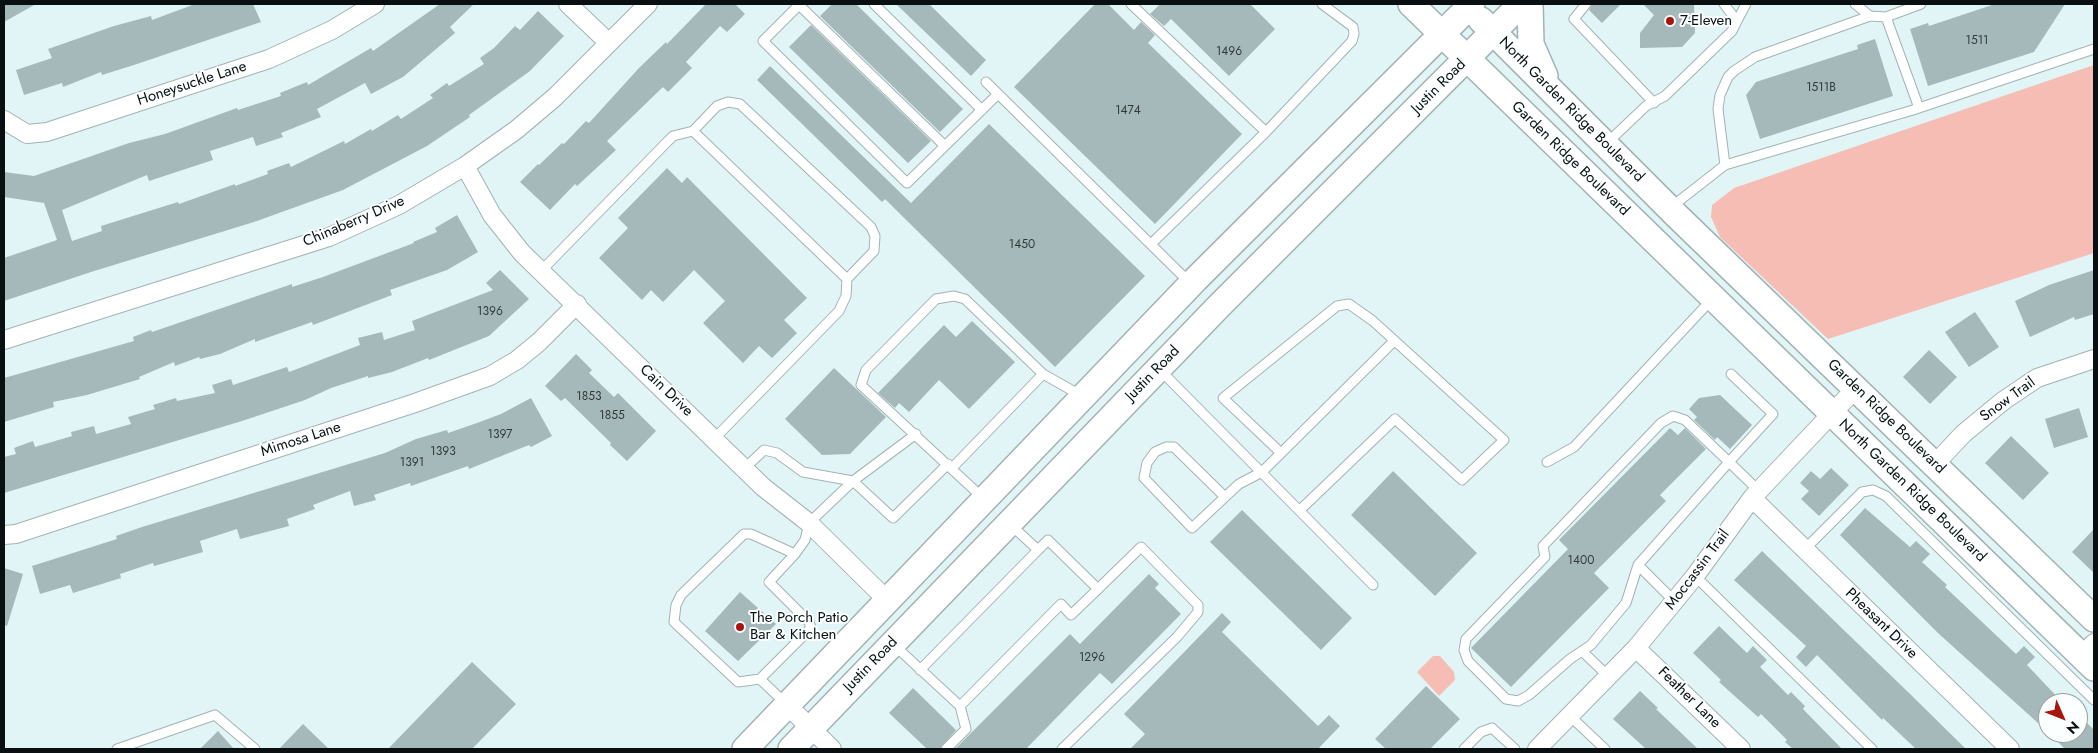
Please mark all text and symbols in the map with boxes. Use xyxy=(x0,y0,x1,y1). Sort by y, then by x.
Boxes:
place label: 7-Eleven xyxy=(1680,12,1732,30)
marker: 7-Eleven xyxy=(1664,15,1676,27)
street label: North Garden Ridge Boulevard xyxy=(1495,34,1647,186)
house number: 1511 xyxy=(1966,34,1988,48)
house number: 1496 xyxy=(1216,45,1242,59)
street label: Justin Road xyxy=(1408,56,1470,118)
street label: Honeysuckle Lane xyxy=(135,58,249,110)
house number: 1511B xyxy=(1806,81,1836,95)
street label: Garden Ridge Boulevard xyxy=(1507,98,1633,220)
house number: 1474 xyxy=(1115,104,1141,118)
street label: Chinaberry Drive xyxy=(301,192,407,252)
house number: 1450 xyxy=(1009,238,1035,252)
house number: 1396 xyxy=(477,305,503,319)
street label: Justin Road xyxy=(1122,343,1184,405)
street label: Garden Ridge Boulevard xyxy=(1823,356,1949,478)
street label: Cain Drive xyxy=(636,361,696,421)
street label: Snow Trail xyxy=(1977,374,2039,426)
house number: 1853 xyxy=(576,390,602,404)
house number: 1855 xyxy=(599,409,625,423)
street label: North Garden Ridge Boulevard xyxy=(1835,416,1989,566)
street label: Mimosa Lane xyxy=(259,419,343,461)
house number: 1397 xyxy=(488,428,512,442)
house number: 1393 xyxy=(430,445,456,459)
house number: 1391 xyxy=(400,456,424,470)
street label: Moccassin Trail xyxy=(1662,526,1734,614)
house number: 1400 xyxy=(1568,554,1594,568)
street label: Pheasant Drive xyxy=(1841,585,1921,663)
place label: The Porch Patio Bar & Kitchen xyxy=(750,609,848,644)
marker: The Porch Patio Bar & Kitchen xyxy=(734,621,746,633)
street label: Justin Road xyxy=(840,634,902,696)
house number: 1296 xyxy=(1079,651,1105,665)
street label: Feather Lane xyxy=(1654,664,1724,732)
north arrow xyxy=(2038,693,2088,743)
text: N xyxy=(2062,717,2084,739)

